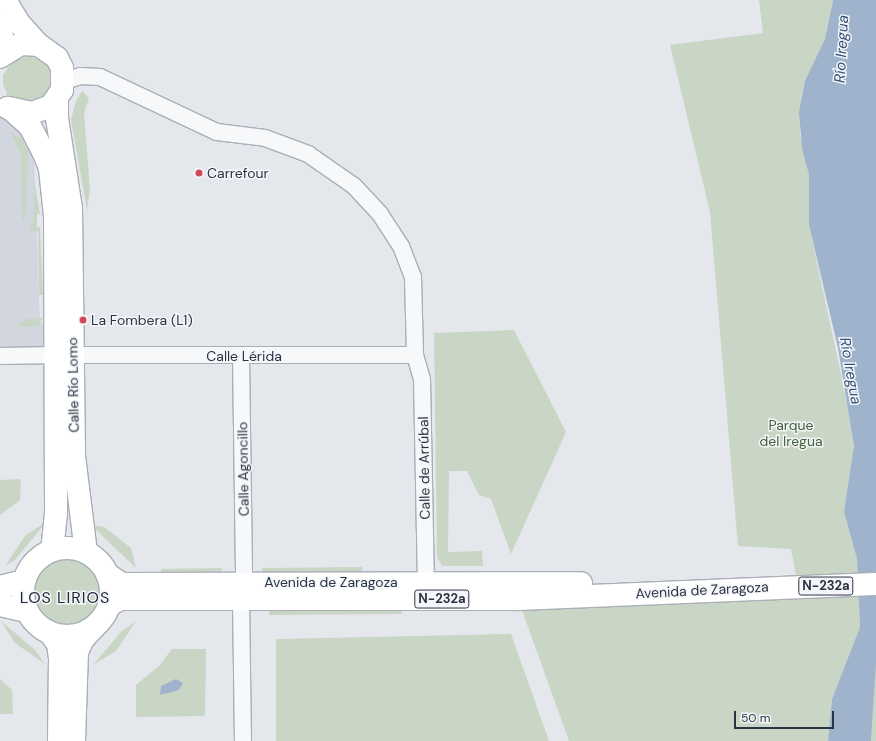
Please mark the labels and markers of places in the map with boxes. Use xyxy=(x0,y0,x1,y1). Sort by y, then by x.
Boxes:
place label: Carrefour xyxy=(207,165,269,181)
marker: Carrefour xyxy=(194,168,204,178)
place label: La Fombera (L1) xyxy=(91,312,193,328)
marker: La Fombera (L1) xyxy=(78,315,88,325)

